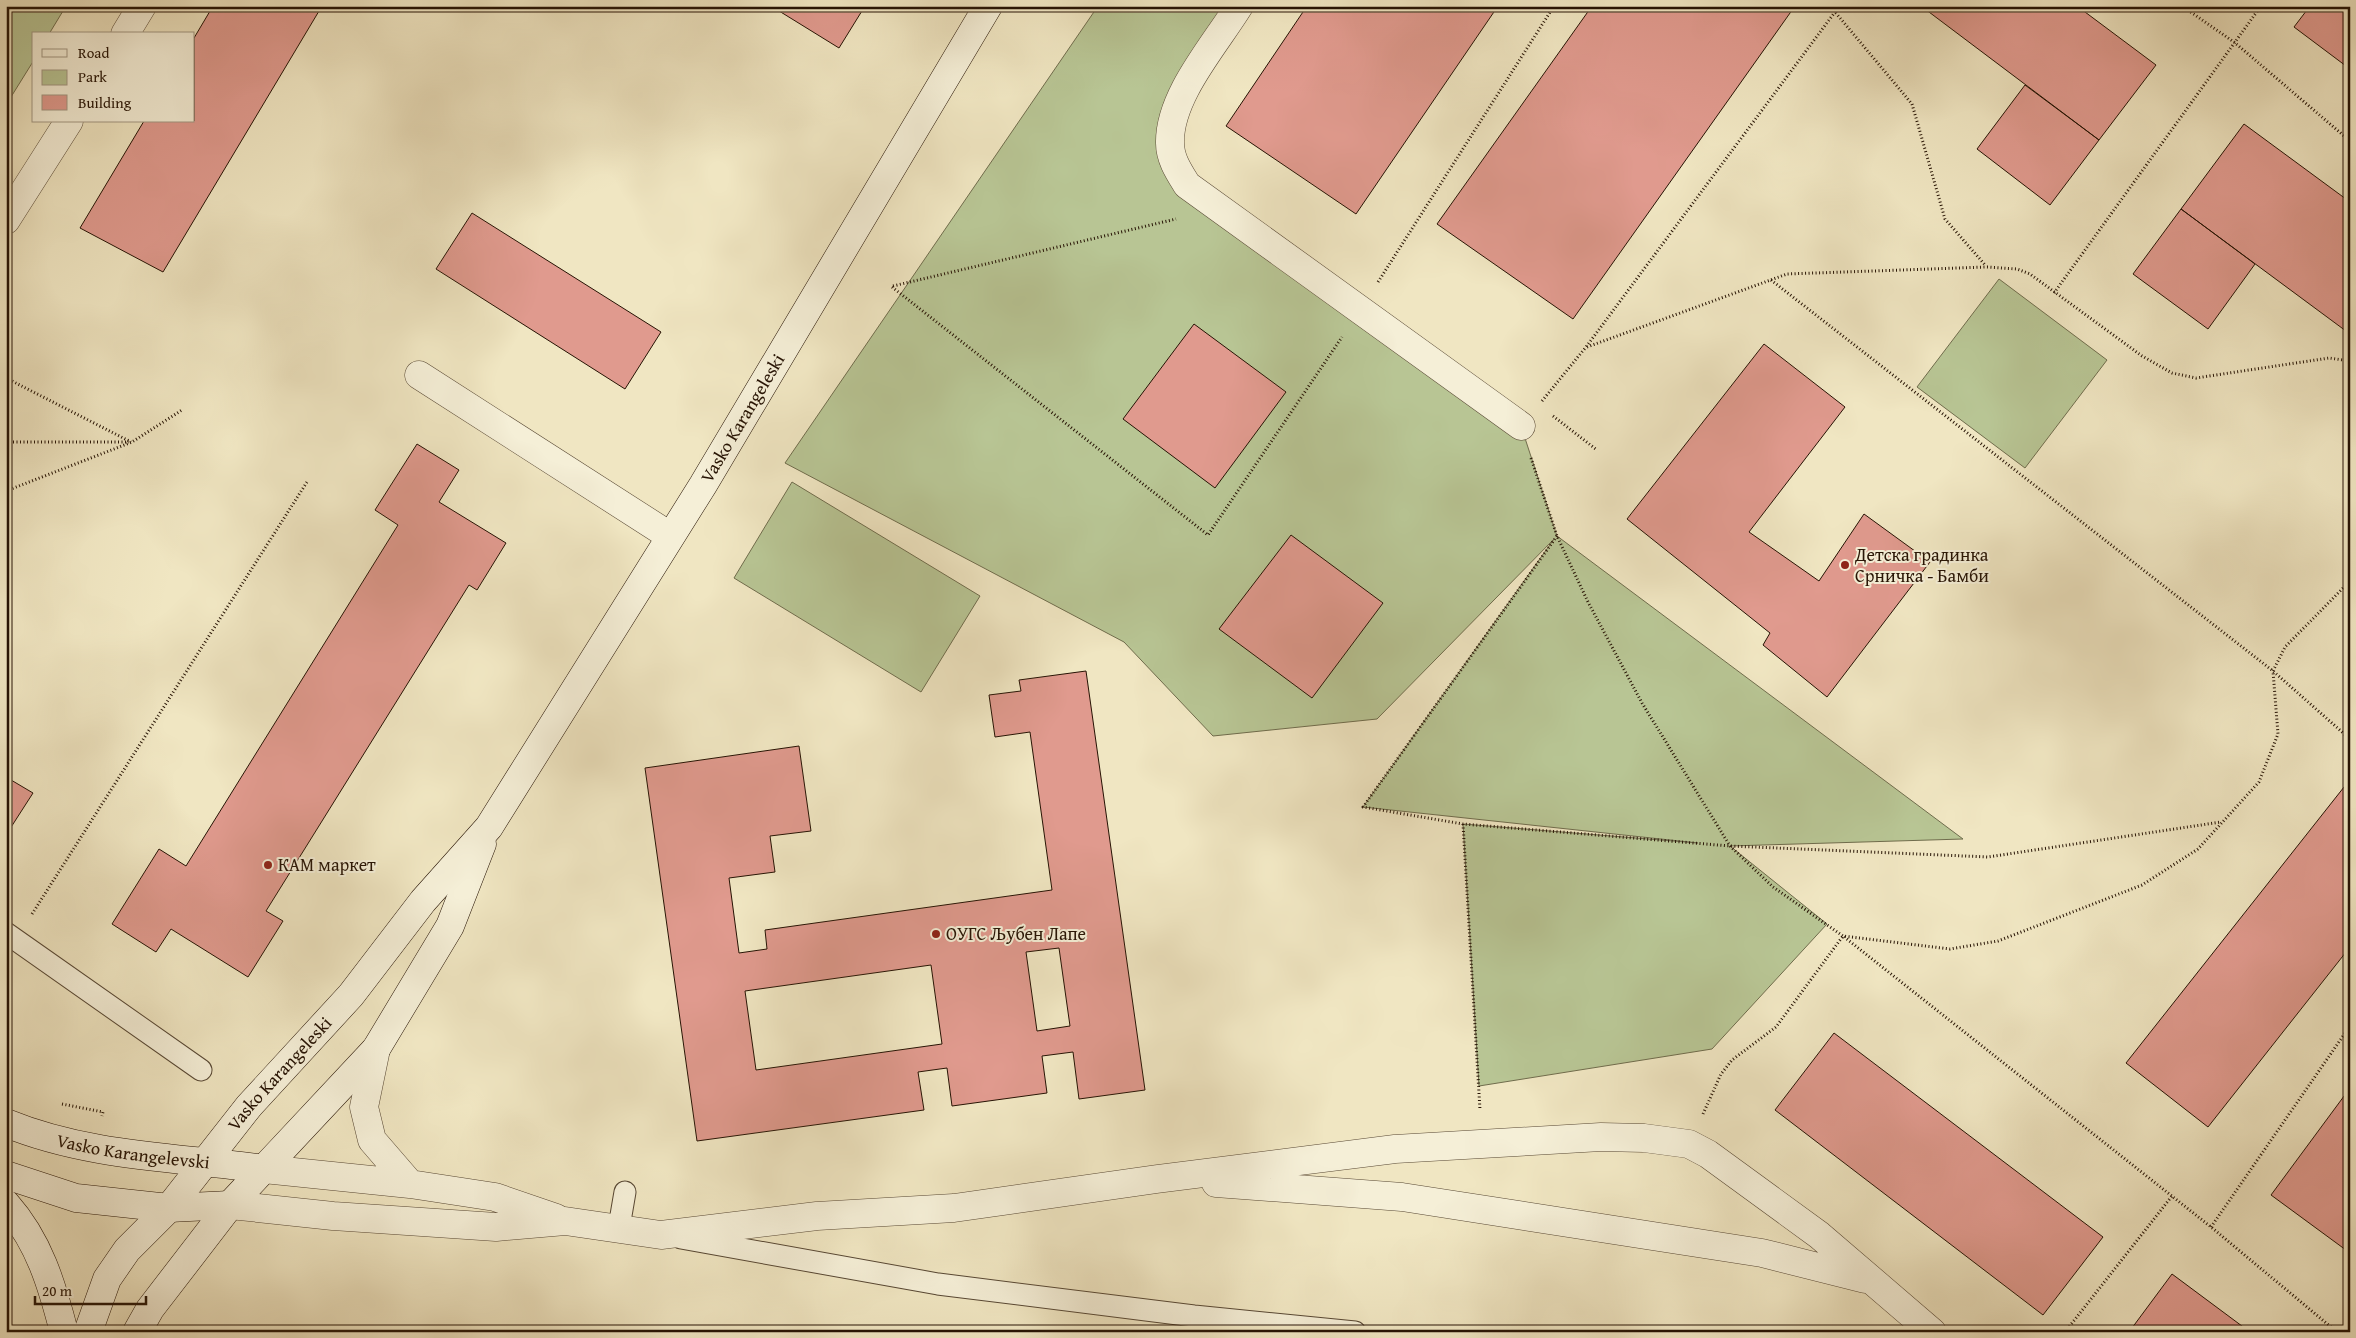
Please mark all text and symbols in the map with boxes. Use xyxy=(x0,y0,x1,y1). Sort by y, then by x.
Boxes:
legend xyxy=(32,32,195,122)
text: Road xyxy=(78,42,109,63)
text: Park xyxy=(78,66,107,87)
text: Building xyxy=(78,92,132,113)
street label: Vasko Karangeleski xyxy=(693,348,791,487)
place label: Детска градинка Срничка - Бамби xyxy=(1854,541,1989,589)
marker: Детска градинка Срничка - Бамби xyxy=(1839,559,1851,571)
place label: КАМ маркет xyxy=(278,851,376,878)
marker: КАМ маркет xyxy=(262,859,274,871)
place label: ОУГС Љубен Лапе xyxy=(946,920,1086,947)
marker: ОУГС Љубен Лапе xyxy=(930,928,942,940)
street label: Vasko Karangeleski xyxy=(220,1010,338,1136)
street label: Vasko Karangelevski xyxy=(54,1126,211,1176)
scale bar xyxy=(35,1273,146,1305)
text: 20 m xyxy=(42,1280,73,1301)

